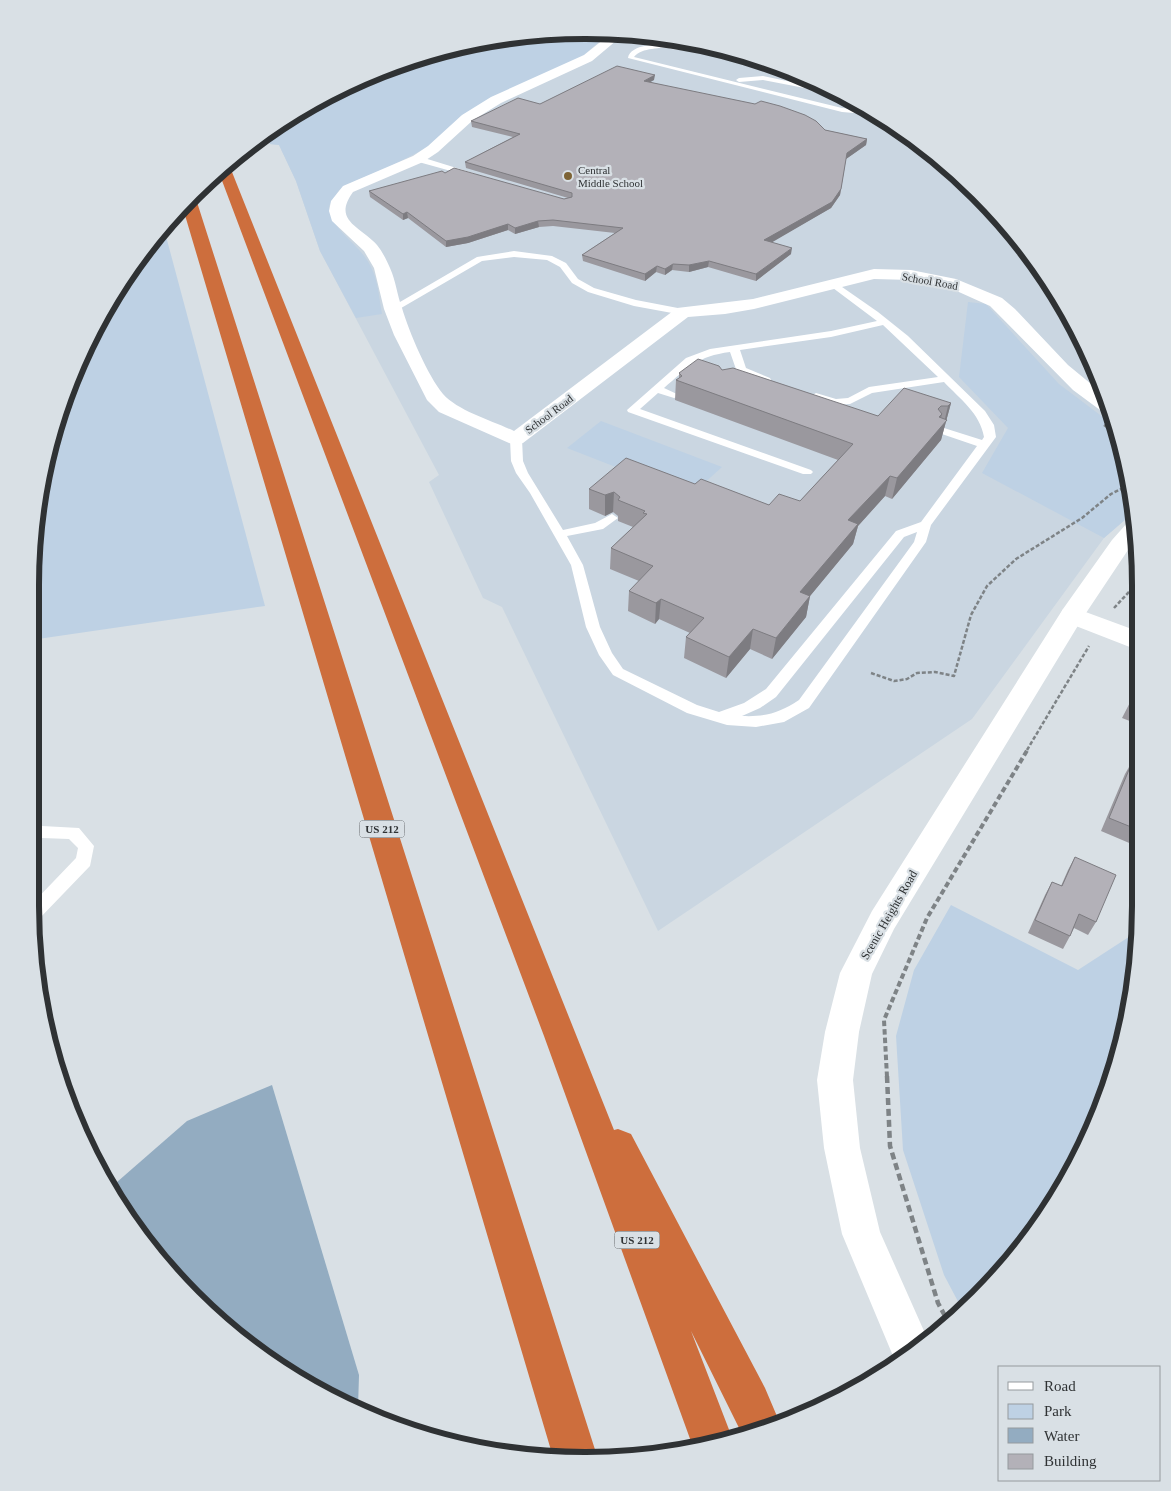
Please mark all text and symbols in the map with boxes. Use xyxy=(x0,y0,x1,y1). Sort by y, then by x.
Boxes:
place label: Central Middle School xyxy=(578,164,643,189)
marker: Central Middle School xyxy=(562,170,574,182)
street label: School Road xyxy=(901,270,959,292)
street label: School Road xyxy=(523,392,576,436)
road number: US 212 xyxy=(360,821,404,838)
street label: Scenic Heights Road xyxy=(858,868,920,962)
road number: US 212 xyxy=(614,1232,660,1248)
legend xyxy=(998,1366,1161,1481)
text: Road xyxy=(1044,1378,1076,1394)
text: Park xyxy=(1044,1403,1072,1419)
text: Water xyxy=(1044,1428,1079,1444)
text: Building xyxy=(1044,1453,1097,1469)

